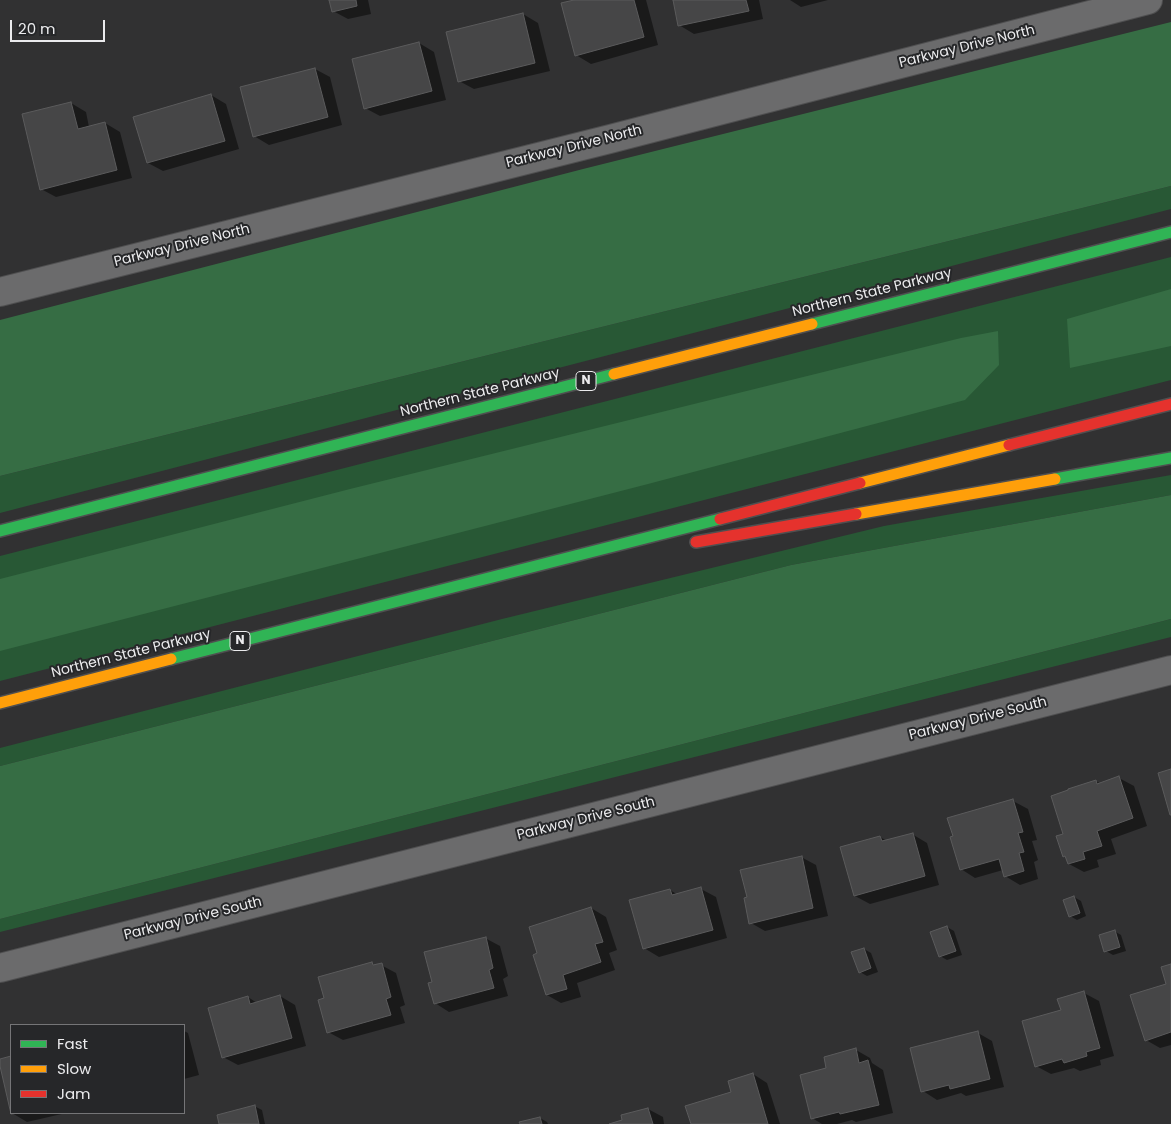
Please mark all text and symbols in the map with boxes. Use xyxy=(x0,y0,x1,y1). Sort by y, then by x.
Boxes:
scale bar xyxy=(12,10,108,42)
text: 20 m xyxy=(18,18,56,39)
street label: Parkway Drive North xyxy=(897,22,1037,72)
street label: Parkway Drive North xyxy=(504,122,644,172)
street label: Parkway Drive North xyxy=(112,221,252,271)
street label: Northern State Parkway xyxy=(791,265,953,321)
street label: Northern State Parkway xyxy=(399,365,561,421)
road number: N xyxy=(576,372,596,391)
street label: Northern State Parkway xyxy=(50,626,212,682)
road number: N xyxy=(230,631,250,650)
street label: Parkway Drive South xyxy=(907,694,1049,744)
street label: Parkway Drive South xyxy=(515,794,657,844)
street label: Parkway Drive South xyxy=(122,894,264,944)
legend xyxy=(10,1024,185,1114)
text: Fast xyxy=(57,1033,88,1054)
text: Slow xyxy=(57,1058,91,1079)
text: Jam xyxy=(57,1083,91,1104)

